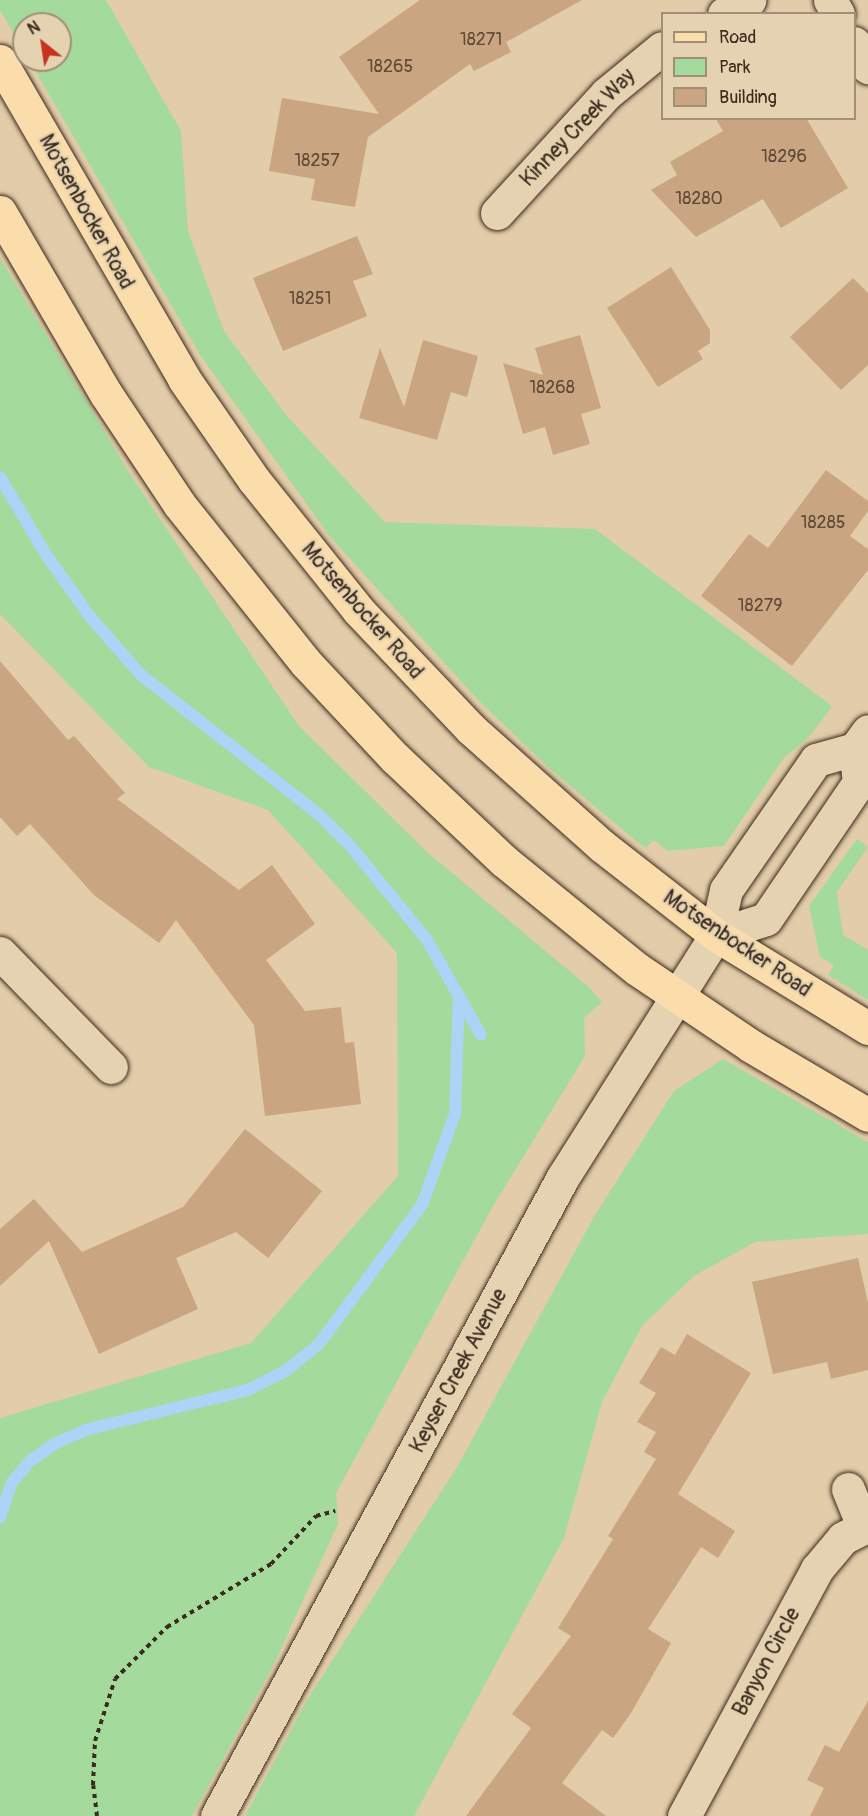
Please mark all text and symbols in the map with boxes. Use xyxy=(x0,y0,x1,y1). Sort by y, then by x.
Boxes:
north arrow xyxy=(12,12,72,72)
legend xyxy=(661,12,856,120)
text: N xyxy=(24,17,44,40)
text: Road xyxy=(719,26,756,49)
house number: 18271 xyxy=(460,29,502,51)
house number: 18265 xyxy=(367,56,413,78)
text: Park xyxy=(719,56,751,79)
street label: Kinney Creek Way xyxy=(515,64,641,192)
text: Building xyxy=(719,86,777,109)
street label: Motsenbocker Road xyxy=(33,130,139,294)
house number: 18296 xyxy=(761,146,807,168)
house number: 18257 xyxy=(294,150,340,172)
house number: 18280 xyxy=(675,188,723,210)
house number: 18251 xyxy=(289,288,331,310)
house number: 18268 xyxy=(529,377,575,399)
house number: 18285 xyxy=(801,512,845,534)
street label: Motsenbocker Road xyxy=(296,537,428,685)
house number: 18279 xyxy=(738,595,782,617)
street label: Motsenbocker Road xyxy=(658,885,816,1003)
street label: Keyser Creek Avenue xyxy=(405,1285,513,1457)
street label: Banyon Circle xyxy=(728,1603,806,1721)

